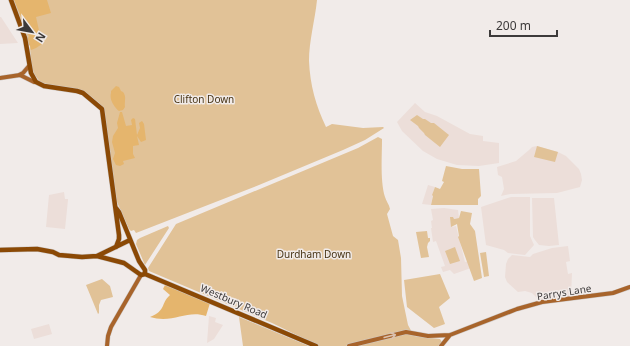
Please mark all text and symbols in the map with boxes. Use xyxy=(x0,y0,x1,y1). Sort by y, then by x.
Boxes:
north arrow xyxy=(12,12,52,52)
scale bar xyxy=(490,12,557,38)
text: 200 m xyxy=(496,17,531,34)
text: N xyxy=(32,30,50,45)
park label: Clifton Down xyxy=(174,92,234,106)
park label: Durdham Down xyxy=(277,247,351,261)
street label: Westbury Road xyxy=(198,281,270,321)
street label: Parrys Lane xyxy=(536,281,593,303)
one-way arrow xyxy=(383,332,396,339)

